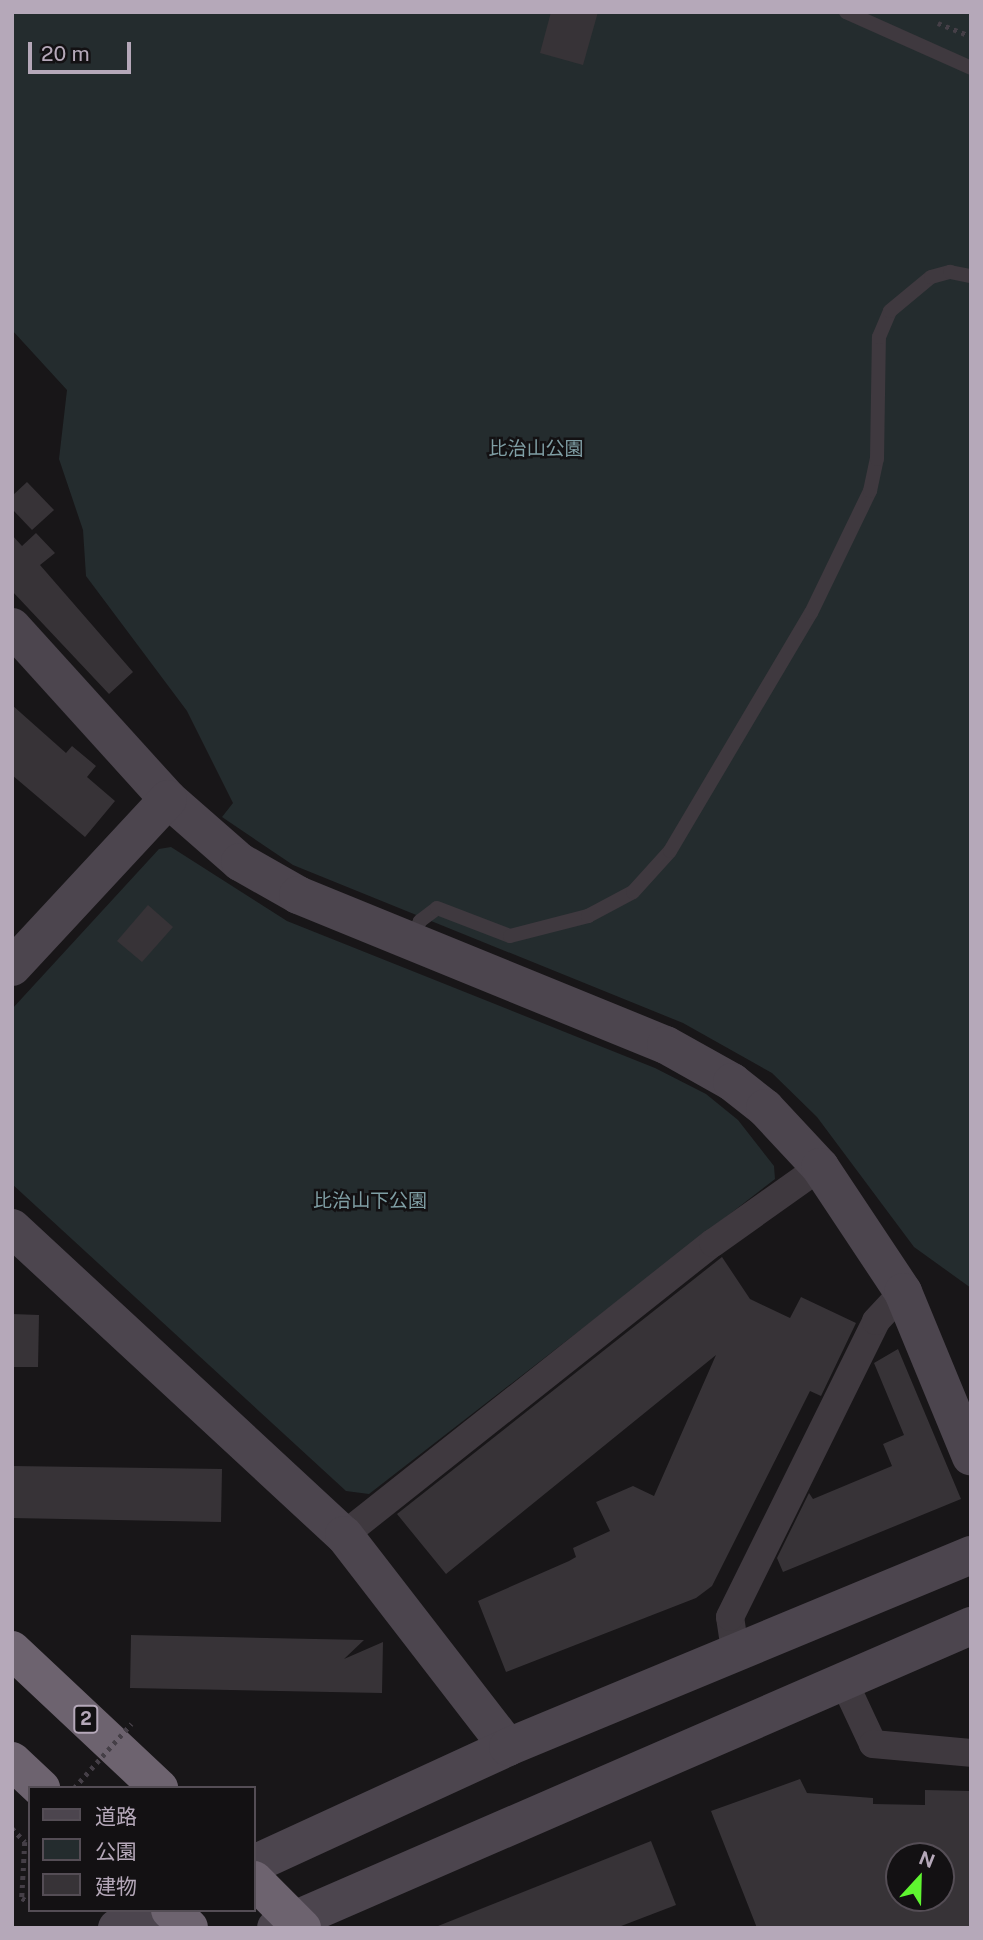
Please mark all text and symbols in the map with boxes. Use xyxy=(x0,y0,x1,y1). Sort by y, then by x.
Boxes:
scale bar xyxy=(32,28,135,72)
text: 20 m xyxy=(41,41,90,66)
park label: 比治山公園 xyxy=(489,438,583,460)
park label: 比治山下公園 xyxy=(313,1190,427,1212)
road number: 2 xyxy=(72,1704,100,1734)
legend xyxy=(28,1786,256,1912)
text: 道路 xyxy=(95,1804,137,1829)
text: 公園 xyxy=(95,1839,137,1864)
north arrow xyxy=(885,1842,955,1912)
text: N xyxy=(916,1846,938,1872)
text: 建物 xyxy=(95,1874,137,1899)

